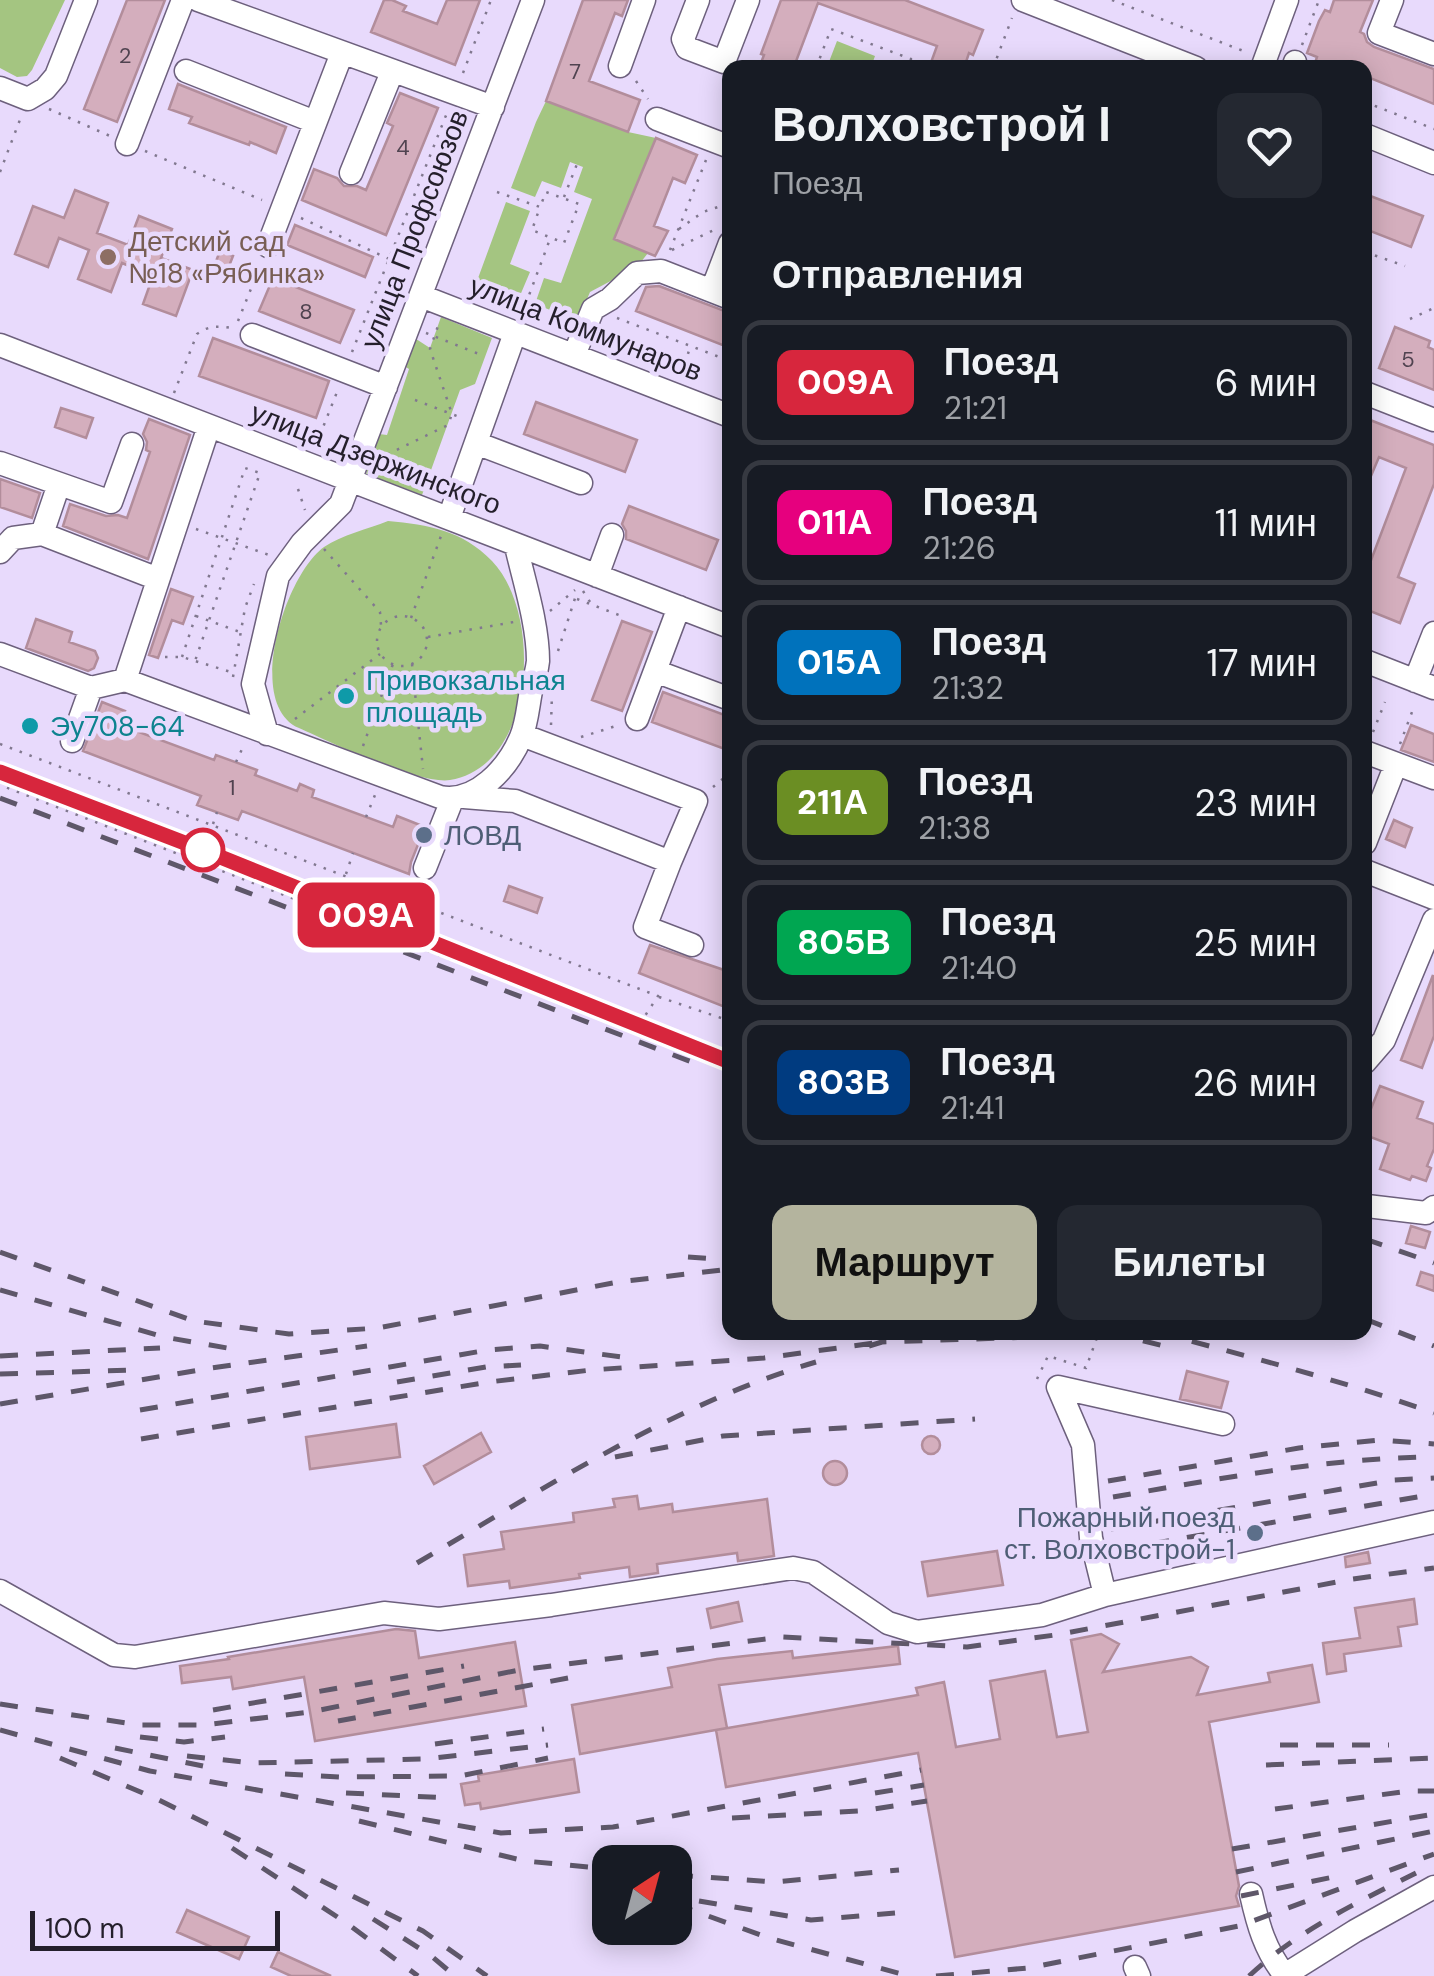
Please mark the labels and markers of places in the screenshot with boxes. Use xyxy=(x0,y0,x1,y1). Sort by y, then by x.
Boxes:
place label: Детский сад №18 «Рябинка» xyxy=(128,223,325,292)
marker: Детский сад №18 «Рябинка» xyxy=(97,246,119,268)
place label: Привокзальная площадь xyxy=(366,662,566,731)
marker: Привокзальная площадь xyxy=(335,685,357,707)
place label: Эу708-64 xyxy=(50,708,185,745)
marker: Эу708-64 xyxy=(19,715,41,737)
place label: ЛОВД xyxy=(444,817,521,854)
marker: ЛОВД xyxy=(413,824,435,846)
unlabelled marker xyxy=(182,829,224,871)
place label: Пожарный поезд ст. Волховстрой-1 xyxy=(1004,1499,1235,1568)
marker: Пожарный поезд ст. Волховстрой-1 xyxy=(1244,1522,1266,1544)

